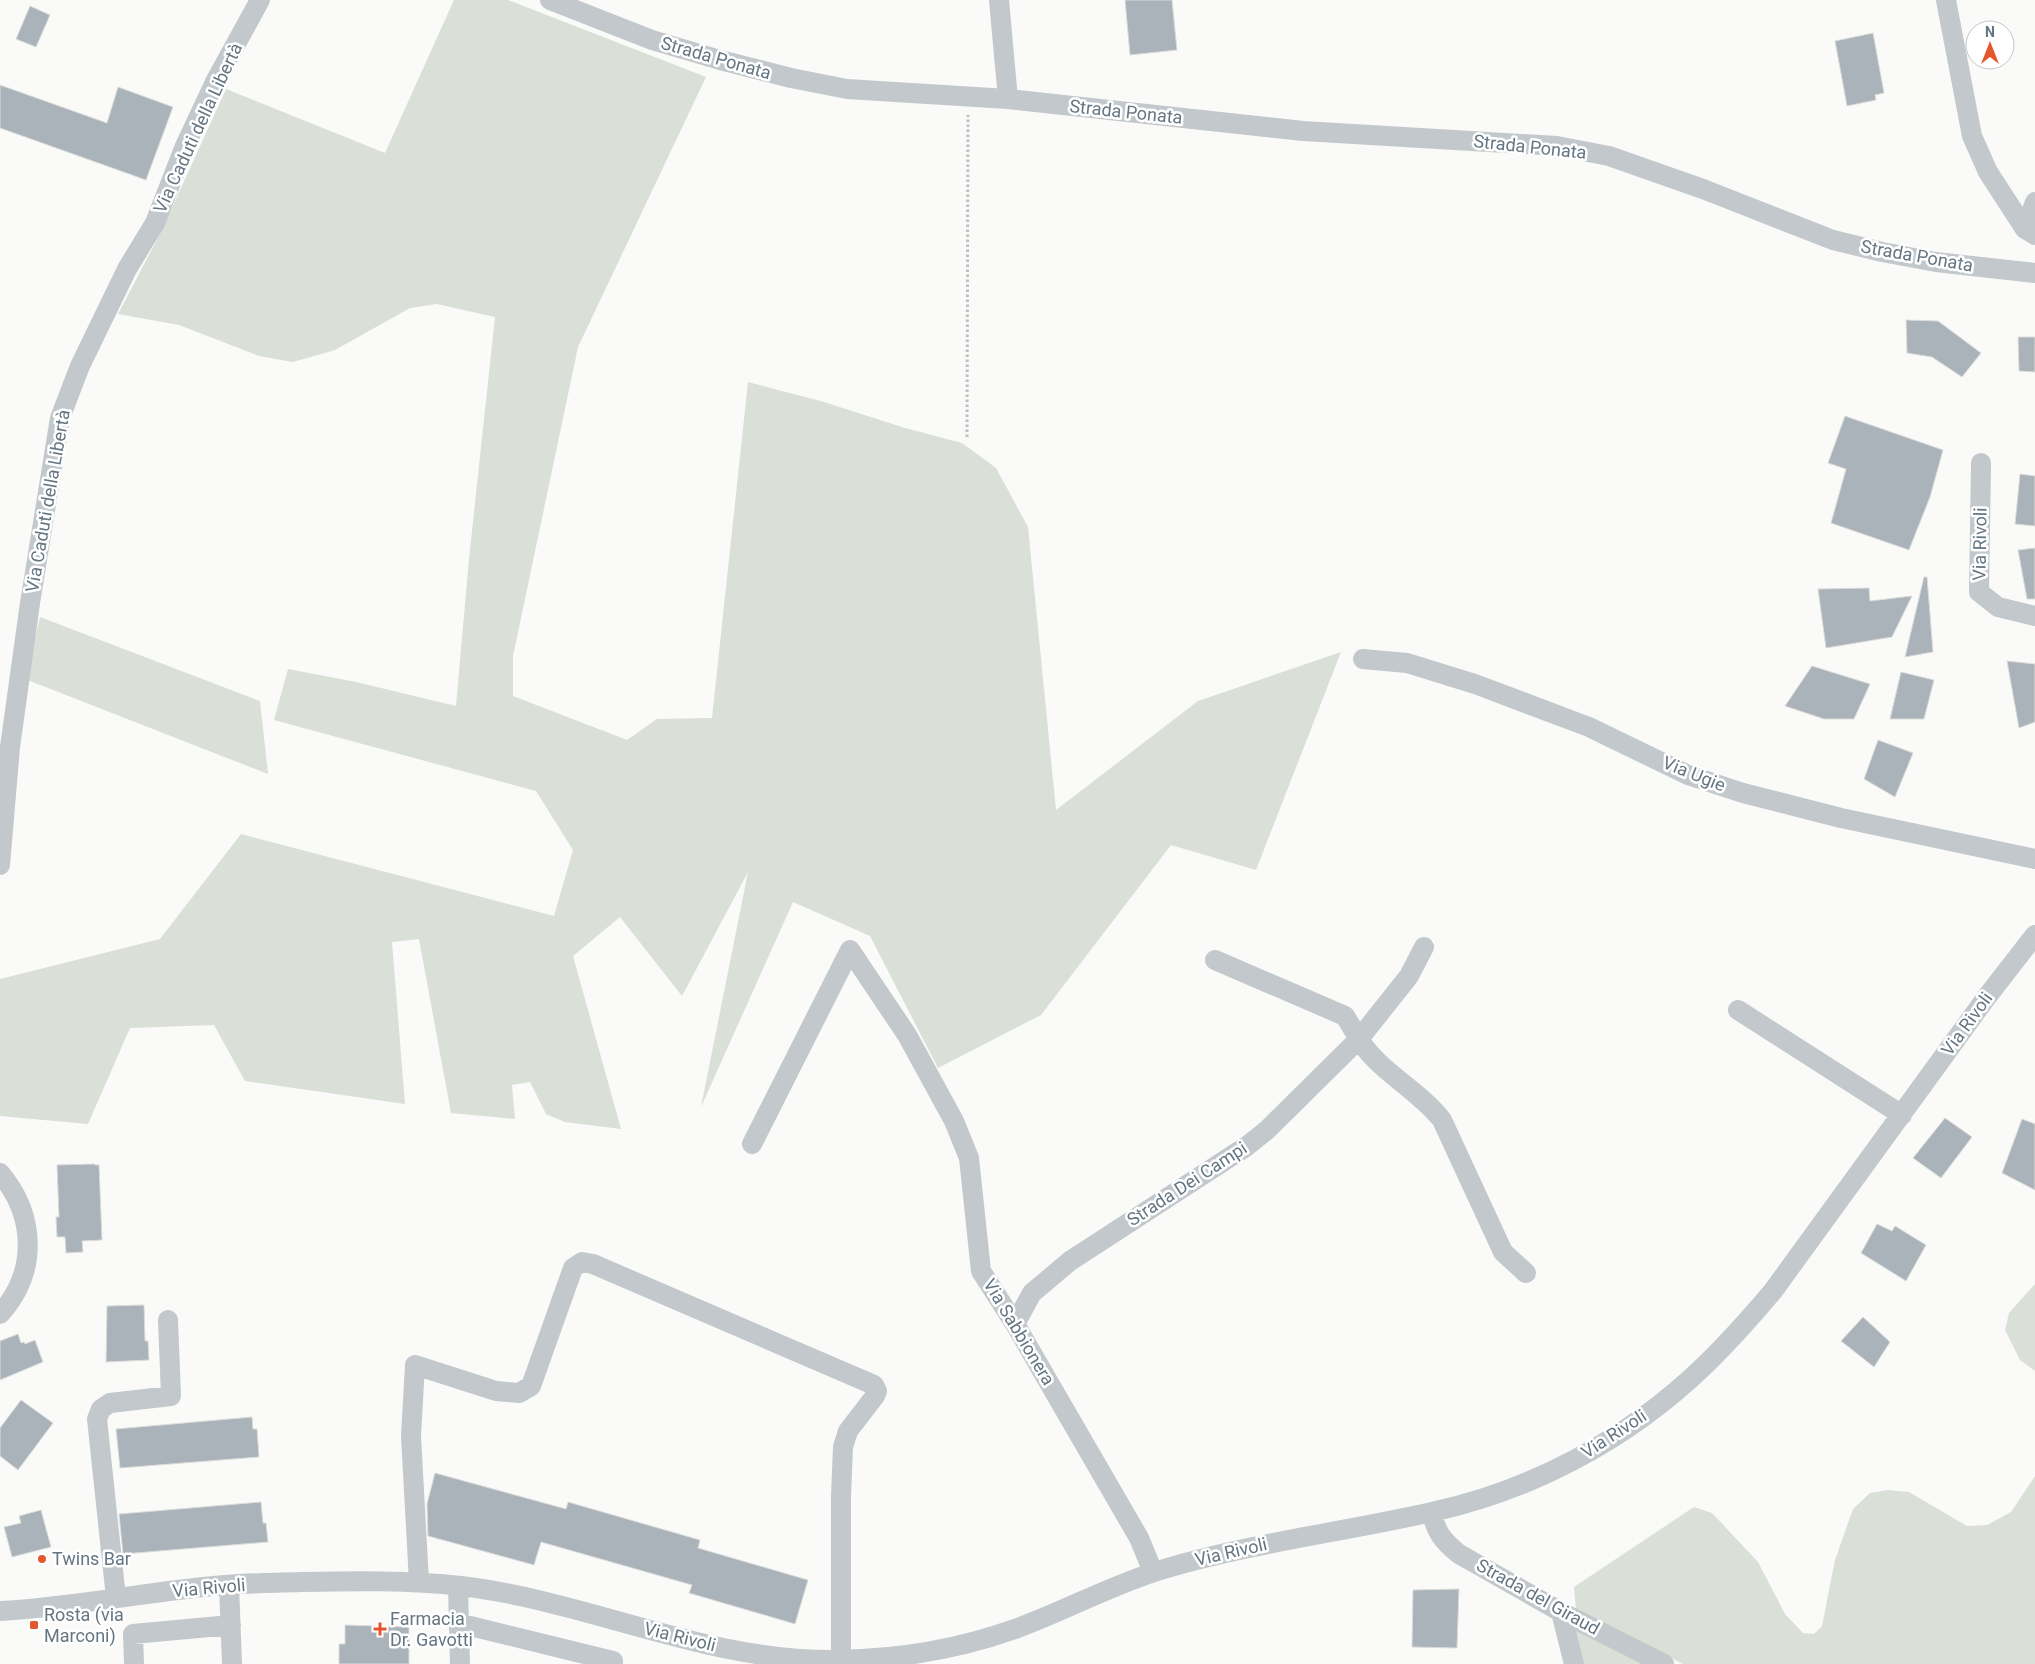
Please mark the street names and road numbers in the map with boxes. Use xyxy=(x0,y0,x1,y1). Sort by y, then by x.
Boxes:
street label: Strada Ponata xyxy=(659,32,774,83)
street label: Via Caduti della Libertà xyxy=(149,39,246,216)
street label: Strada Ponata xyxy=(1069,95,1184,128)
street label: Strada Ponata xyxy=(1473,130,1588,163)
street label: Strada Ponata xyxy=(1859,235,1975,276)
street label: Via Caduti della Libertà xyxy=(21,408,74,594)
street label: Via Rivoli xyxy=(1968,507,1991,581)
street label: Via Ugie xyxy=(1660,751,1729,796)
street label: Via Rivoli xyxy=(1937,988,1997,1059)
street label: Strada Dei Campi xyxy=(1123,1137,1251,1230)
street label: Via Sabbionera xyxy=(979,1275,1059,1389)
street label: Via Rivoli xyxy=(1577,1405,1650,1462)
street label: Via Rivoli xyxy=(1193,1533,1269,1570)
street label: Strada del Giraud xyxy=(1473,1554,1603,1639)
street label: Via Rivoli xyxy=(172,1574,246,1601)
street label: Via Rivoli xyxy=(642,1617,718,1656)

